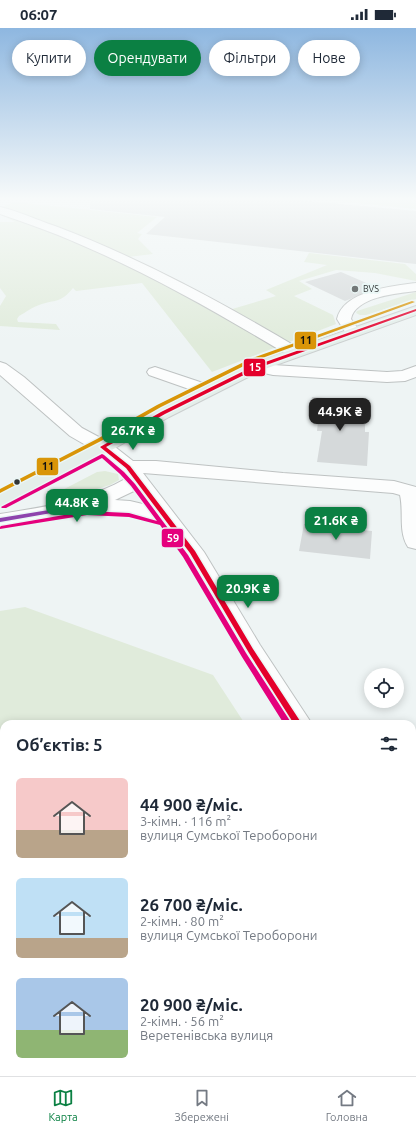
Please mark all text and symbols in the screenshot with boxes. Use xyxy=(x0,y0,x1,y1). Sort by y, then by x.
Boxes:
text: 06:07 xyxy=(20,6,58,23)
chip: Купити xyxy=(12,40,86,76)
chip: Орендувати xyxy=(94,40,201,76)
chip: Фільтри xyxy=(209,40,290,76)
chip: Нове xyxy=(298,40,360,76)
marker: BVS xyxy=(350,284,360,294)
place label: BVS xyxy=(363,284,379,294)
line badge: 11 xyxy=(294,331,317,350)
text: 11 xyxy=(300,334,312,346)
line badge: 15 xyxy=(243,358,266,377)
text: 15 xyxy=(249,361,261,373)
pin: 44.9K ₴ xyxy=(303,398,377,432)
text: 44.9K ₴ xyxy=(318,404,362,418)
pin: 26.7K ₴ xyxy=(96,417,170,451)
text: 26.7K ₴ xyxy=(111,423,155,437)
line badge: 11 xyxy=(36,457,59,476)
text: 11 xyxy=(42,460,54,472)
unlabelled marker xyxy=(12,477,22,487)
pin: 44.8K ₴ xyxy=(40,489,114,523)
text: 44.8K ₴ xyxy=(55,495,99,509)
pin: 21.6K ₴ xyxy=(299,507,373,541)
text: 21.6K ₴ xyxy=(314,513,358,527)
line badge: 59 xyxy=(161,528,184,548)
text: 59 xyxy=(167,532,179,544)
pin: 20.9K ₴ xyxy=(211,575,285,609)
text: 20.9K ₴ xyxy=(226,581,270,595)
map controls xyxy=(364,668,404,708)
button: locate xyxy=(364,668,404,708)
icon: filters xyxy=(378,733,400,755)
text: Об’єктів: 5 xyxy=(16,735,103,754)
icon: home xyxy=(48,794,96,842)
text: 44 900 ₴/міс. xyxy=(140,795,243,814)
text: 3-кімн. · 116 m² xyxy=(140,814,231,828)
text: вулиця Сумської Тероборони xyxy=(140,828,317,842)
icon: home xyxy=(48,894,96,942)
text: 26 700 ₴/міс. xyxy=(140,895,243,914)
text: 2-кімн. · 80 m² xyxy=(140,914,224,928)
text: вулиця Сумської Тероборони xyxy=(140,928,317,942)
icon: home xyxy=(48,994,96,1042)
text: 20 900 ₴/міс. xyxy=(140,995,243,1014)
text: 2-кімн. · 56 m² xyxy=(140,1014,224,1028)
text: Веретенівська вулиця xyxy=(140,1028,273,1042)
tab: Карта xyxy=(48,1087,78,1123)
tab: Збережені xyxy=(175,1087,229,1123)
tab: Головна xyxy=(326,1087,368,1123)

